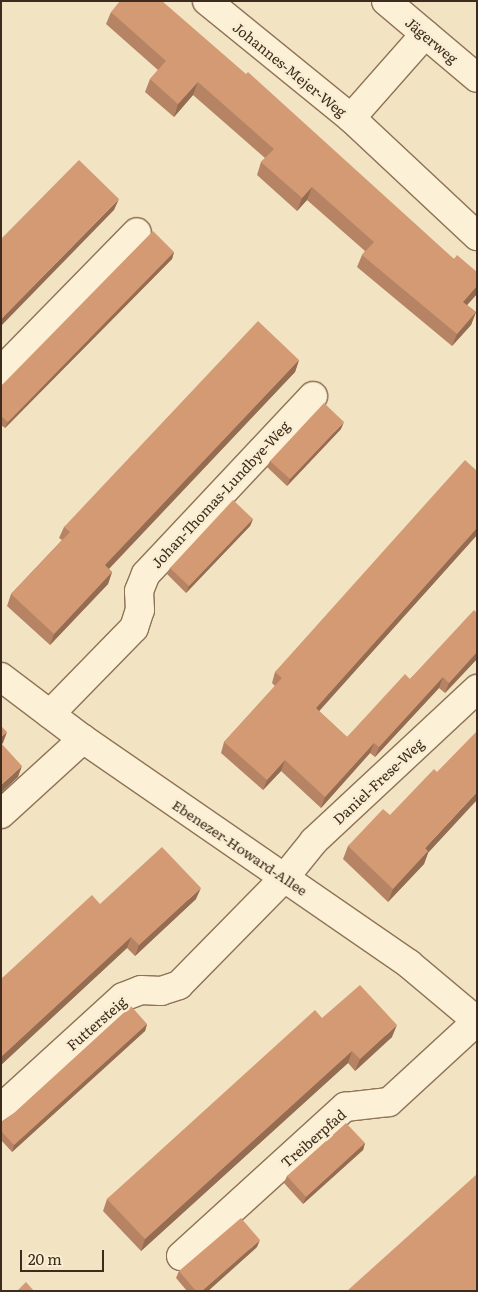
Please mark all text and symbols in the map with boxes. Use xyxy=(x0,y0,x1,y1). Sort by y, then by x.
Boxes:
street label: Jägerweg xyxy=(402,13,462,67)
street label: Johannes-Mejer-Weg xyxy=(230,18,350,120)
street label: Johan-Thomas-Lundbye-Weg xyxy=(147,417,293,571)
street label: Daniel-Frese-Weg xyxy=(329,735,427,827)
street label: Ebenezer-Howard-Allee xyxy=(169,796,311,898)
street label: Futtersteig xyxy=(63,993,129,1053)
street label: Treiberpfad xyxy=(277,1105,349,1171)
scale bar xyxy=(22,1240,106,1272)
text: 20 m xyxy=(28,1247,62,1270)

